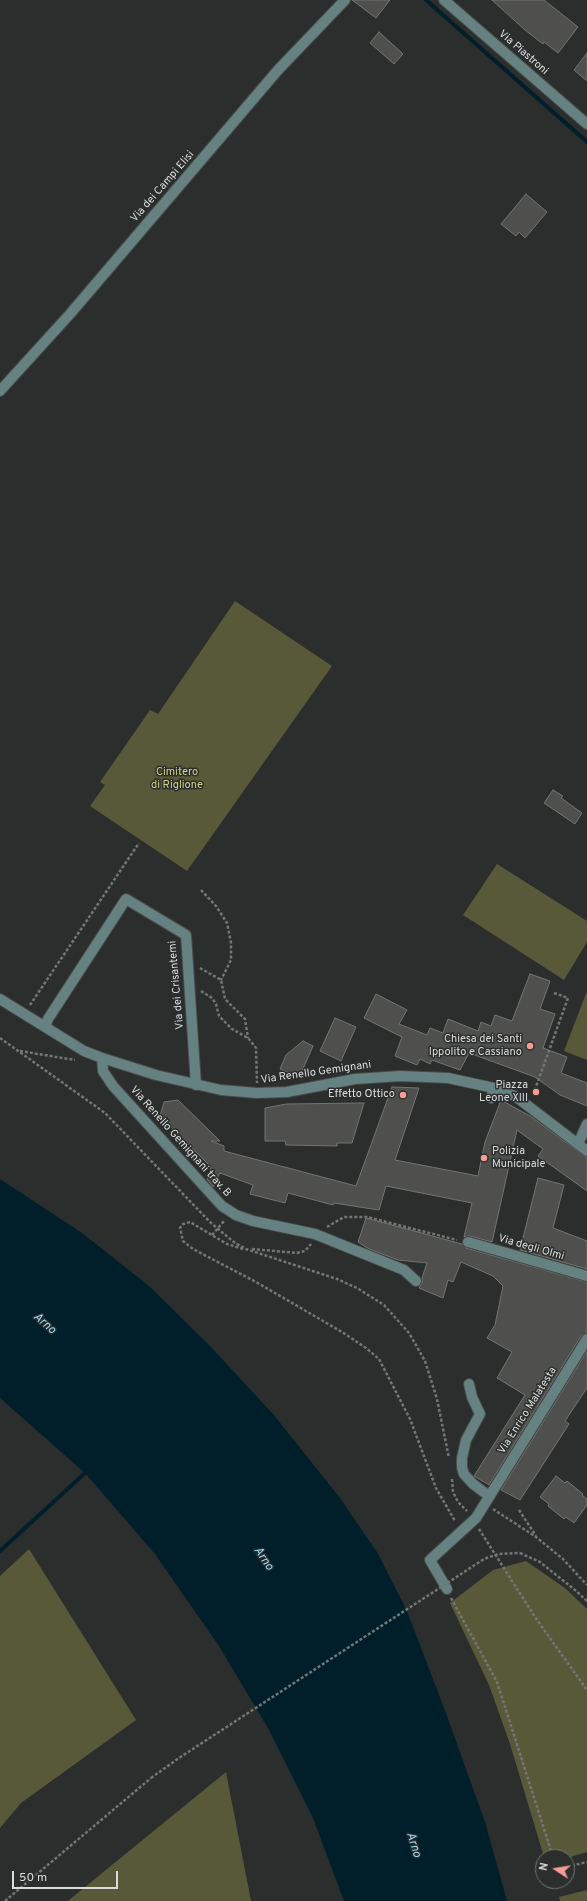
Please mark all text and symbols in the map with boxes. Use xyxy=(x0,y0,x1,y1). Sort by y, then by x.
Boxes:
street label: Via Piastroni xyxy=(495,28,551,78)
street label: Via dei Campi Elisi xyxy=(128,149,198,225)
park label: Cimitero di Riglione xyxy=(151,766,203,792)
street label: Via dei Crisantemi xyxy=(167,940,187,1030)
place label: Chiesa dei Santi Ippolito e Cassiano xyxy=(429,1033,522,1059)
marker: Chiesa dei Santi Ippolito e Cassiano xyxy=(525,1041,535,1051)
street label: Via Renello Gemignani xyxy=(260,1059,372,1087)
place label: Piazza Leone XIII xyxy=(479,1079,528,1105)
street label: Via Renello Gemignani trav. B xyxy=(127,1084,233,1200)
marker: Piazza Leone XIII xyxy=(531,1087,541,1097)
place label: Effetto Ottico xyxy=(328,1088,395,1102)
marker: Effetto Ottico xyxy=(398,1090,408,1100)
place label: Polizia Municipale xyxy=(492,1145,545,1171)
marker: Polizia Municipale xyxy=(479,1153,489,1163)
street label: Via degli Olmi xyxy=(496,1232,566,1264)
water label: Arno xyxy=(30,1310,58,1338)
street label: Via Enrico Malatesta xyxy=(496,1365,560,1457)
water label: Arno xyxy=(250,1545,276,1573)
water label: Arno xyxy=(402,1831,424,1859)
north arrow xyxy=(535,1849,575,1889)
text: N xyxy=(537,1861,552,1872)
scale bar xyxy=(14,1863,120,1889)
text: 50 m xyxy=(19,1870,47,1886)

